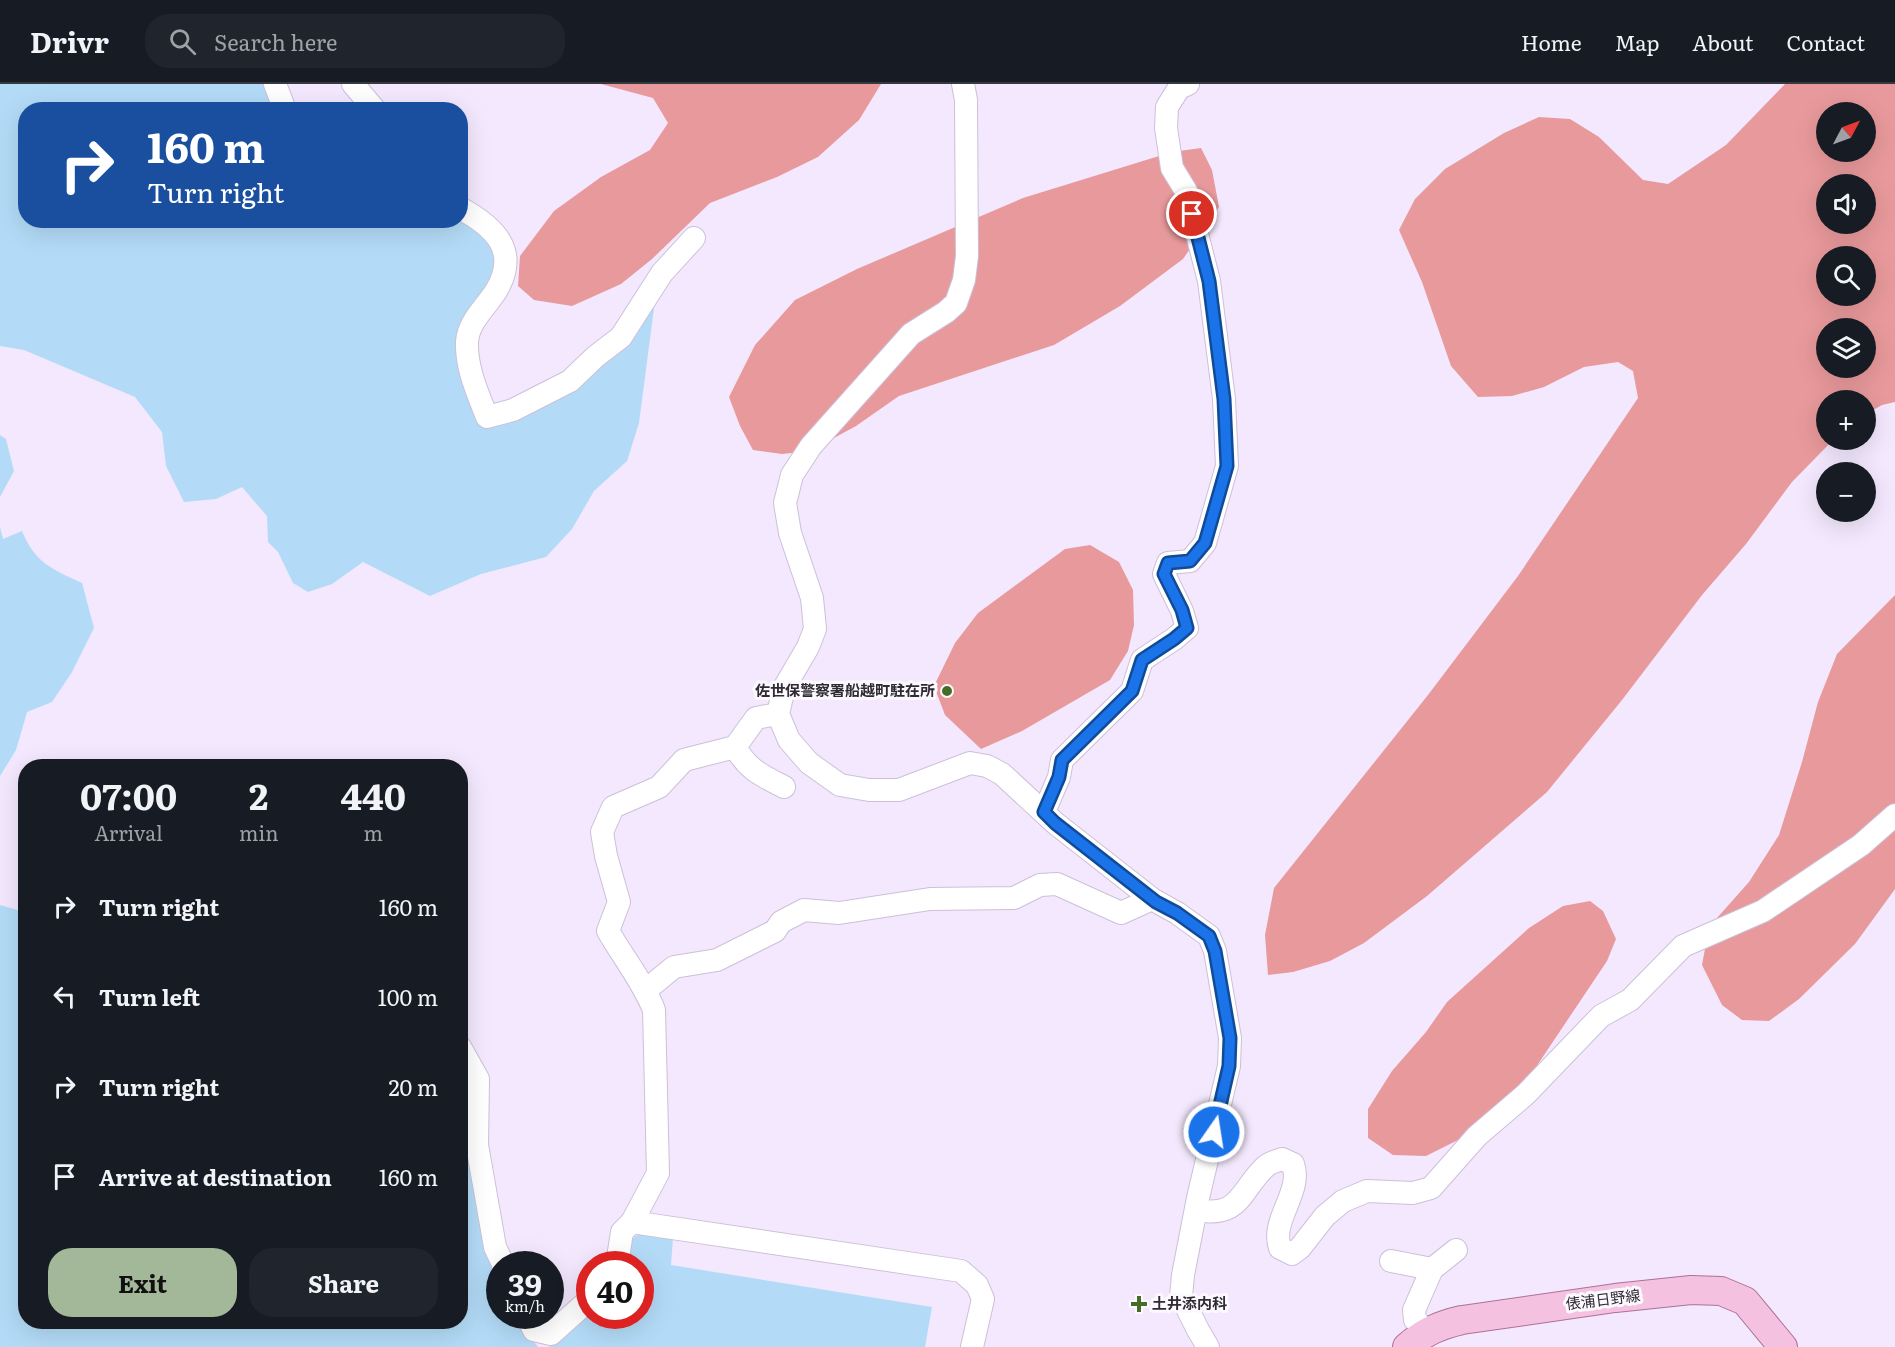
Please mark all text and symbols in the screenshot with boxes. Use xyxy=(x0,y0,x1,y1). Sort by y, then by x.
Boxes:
search box xyxy=(145,14,565,68)
text: Drivr xyxy=(30,20,109,62)
icon: search xyxy=(166,25,199,58)
text: Search here xyxy=(214,25,337,58)
text: Home xyxy=(1521,26,1582,57)
text: Map xyxy=(1615,26,1659,57)
text: About xyxy=(1692,26,1754,57)
text: Contact xyxy=(1787,26,1865,57)
north arrow xyxy=(1816,102,1876,162)
map controls xyxy=(1816,102,1876,522)
text: 160 m xyxy=(147,114,265,176)
icon: right xyxy=(48,126,126,204)
text: Turn right xyxy=(147,171,284,211)
button: sound xyxy=(1816,174,1876,234)
pin xyxy=(1166,188,1217,239)
icon: arrive xyxy=(1175,197,1208,230)
button: search xyxy=(1816,246,1876,306)
button: layers xyxy=(1816,318,1876,378)
button: + xyxy=(1816,390,1876,450)
button: − xyxy=(1816,462,1876,522)
place label: 佐世保警察署船越町駐在所 xyxy=(755,678,935,701)
marker: 佐世保警察署船越町駐在所 xyxy=(940,684,954,698)
text: 07:00 xyxy=(80,768,177,821)
text: 2 xyxy=(249,768,268,821)
text: 440 xyxy=(340,768,406,821)
text: Arrival xyxy=(94,817,163,847)
text: min xyxy=(239,817,278,847)
text: m xyxy=(363,817,383,847)
icon: right xyxy=(48,890,81,923)
text: Turn right xyxy=(99,890,219,923)
text: 160 m xyxy=(379,890,438,923)
icon: left xyxy=(48,980,81,1013)
text: Turn left xyxy=(99,980,200,1013)
text: 100 m xyxy=(378,980,438,1013)
icon: right xyxy=(48,1070,81,1103)
text: Turn right xyxy=(99,1070,219,1103)
text: 20 m xyxy=(388,1070,438,1103)
position arrow xyxy=(1182,1100,1246,1164)
icon: arrive xyxy=(48,1160,81,1193)
text: Arrive at destination xyxy=(99,1160,332,1193)
text: 160 m xyxy=(379,1160,438,1193)
button: Exit xyxy=(48,1248,237,1317)
button: Share xyxy=(249,1248,438,1317)
speed limit sign: 40 xyxy=(576,1251,654,1329)
text: 39 xyxy=(508,1261,542,1305)
street label: 俵浦日野線 xyxy=(1564,1283,1641,1314)
place label: 土井添内科 xyxy=(1152,1291,1227,1314)
text: km/h xyxy=(505,1294,545,1317)
marker: 土井添内科 xyxy=(1130,1295,1148,1313)

